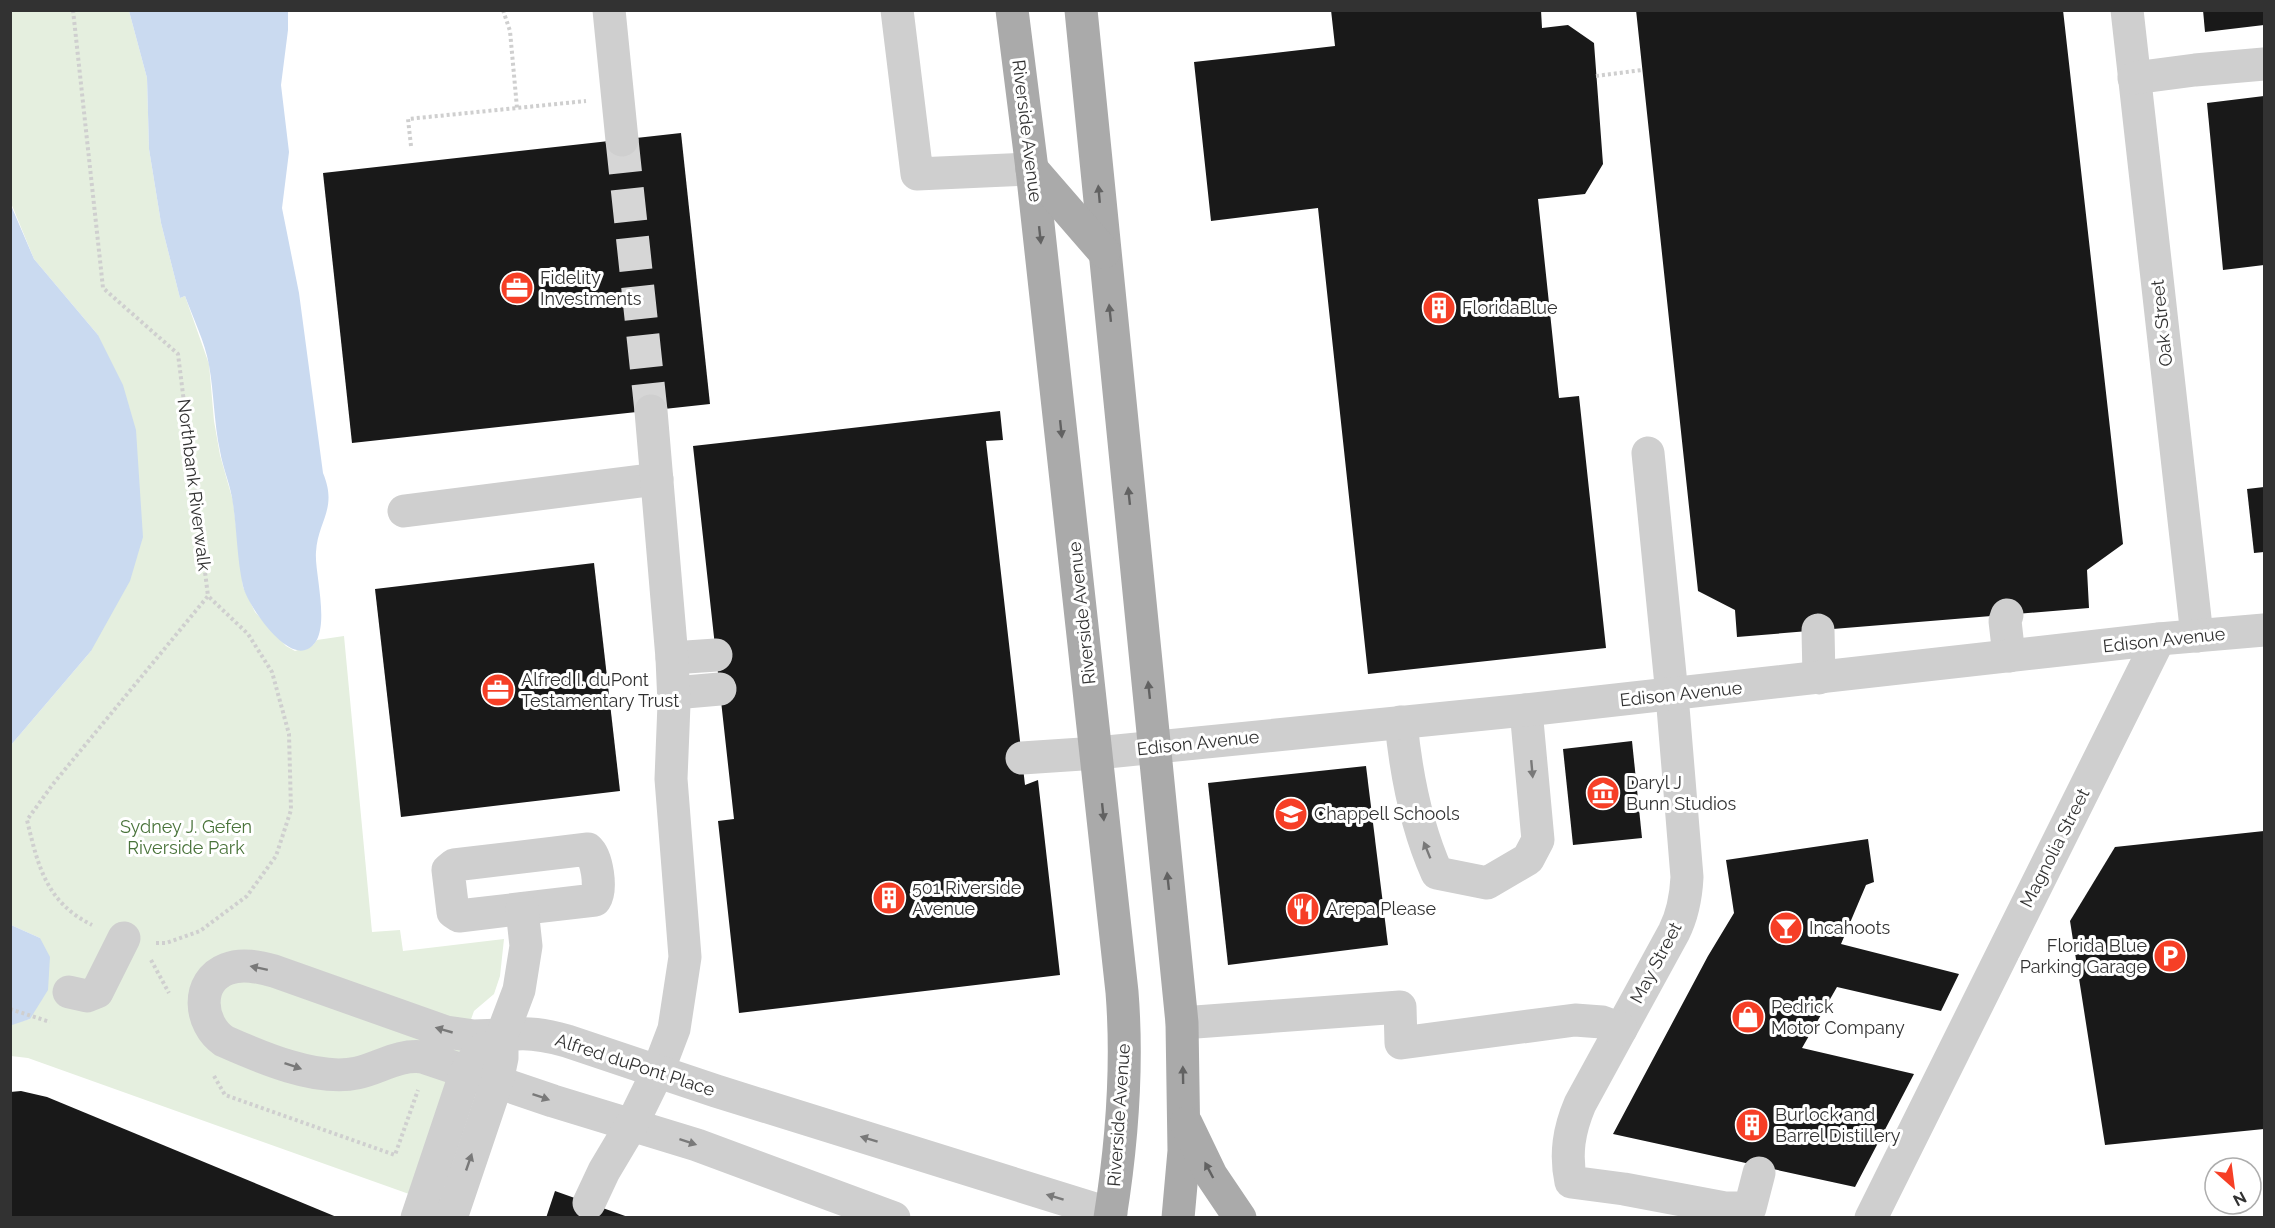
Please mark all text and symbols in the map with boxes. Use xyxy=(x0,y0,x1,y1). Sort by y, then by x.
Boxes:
street label: Riverside Avenue xyxy=(1008,59,1047,204)
one-way arrow xyxy=(1094,184,1104,203)
one-way arrow xyxy=(1035,226,1045,245)
place label: Fidelity Investments xyxy=(540,267,642,309)
office icon: Fidelity Investments xyxy=(499,270,535,306)
street label: Oak Street xyxy=(2146,279,2177,368)
building icon: FloridaBlue xyxy=(1421,290,1457,326)
place label: FloridaBlue xyxy=(1462,297,1558,318)
one-way arrow xyxy=(1105,303,1115,322)
street label: Northbank Riverwalk xyxy=(174,398,216,573)
one-way arrow xyxy=(1056,420,1066,439)
one-way arrow xyxy=(1124,486,1134,505)
street label: Riverside Avenue xyxy=(1064,540,1099,685)
street label: Edison Avenue xyxy=(2102,623,2227,656)
place label: Alfred I. duPont Testamentary Trust xyxy=(521,669,679,711)
office icon: Alfred I. duPont Testamentary Trust xyxy=(480,672,516,708)
street label: Edison Avenue xyxy=(1619,677,1744,710)
one-way arrow xyxy=(1144,680,1154,699)
street label: Edison Avenue xyxy=(1136,726,1261,759)
one-way arrow xyxy=(1527,759,1537,778)
place label: Daryl J Bunn Studios xyxy=(1626,772,1737,814)
museum icon: Daryl J Bunn Studios xyxy=(1585,775,1621,811)
street label: Magnolia Street xyxy=(2015,785,2094,911)
school or university icon: Chappell Schools xyxy=(1273,796,1309,832)
one-way arrow xyxy=(1098,802,1108,821)
place label: Chappell Schools xyxy=(1314,803,1460,824)
park label: Sydney J. Gefen Riverside Park xyxy=(120,816,252,858)
one-way arrow xyxy=(1422,841,1432,859)
one-way arrow xyxy=(1163,871,1173,890)
place label: 501 Riverside Avenue xyxy=(912,877,1022,919)
building icon: 501 Riverside Avenue xyxy=(871,880,907,916)
restaurant icon: Arepa Please xyxy=(1285,891,1321,927)
place label: Arepa Please xyxy=(1326,898,1436,919)
bar icon: Incahoots xyxy=(1768,910,1804,946)
place label: Incahoots xyxy=(1809,917,1890,938)
street label: May Street xyxy=(1625,919,1686,1007)
place label: Florida Blue Parking Garage xyxy=(2020,935,2147,977)
parking icon: Florida Blue Parking Garage xyxy=(2152,938,2188,974)
one-way arrow xyxy=(250,963,269,972)
place label: Pedrick Motor Company xyxy=(1771,996,1905,1038)
shop icon: Pedrick Motor Company xyxy=(1730,999,1766,1035)
one-way arrow xyxy=(435,1025,453,1034)
street label: Alfred duPont Place xyxy=(553,1029,718,1100)
street label: Riverside Avenue xyxy=(1103,1042,1134,1187)
one-way arrow xyxy=(284,1062,302,1072)
one-way arrow xyxy=(1178,1066,1188,1085)
one-way arrow xyxy=(532,1093,550,1102)
place label: Burlock and Barrel Distillery xyxy=(1775,1104,1901,1146)
building icon: Burlock and Barrel Distillery xyxy=(1734,1107,1770,1143)
one-way arrow xyxy=(860,1133,878,1143)
one-way arrow xyxy=(679,1138,697,1147)
one-way arrow xyxy=(465,1153,475,1171)
north arrow xyxy=(2203,1156,2263,1216)
one-way arrow xyxy=(1204,1161,1214,1178)
text: N xyxy=(2230,1188,2250,1210)
one-way arrow xyxy=(1046,1192,1064,1201)

